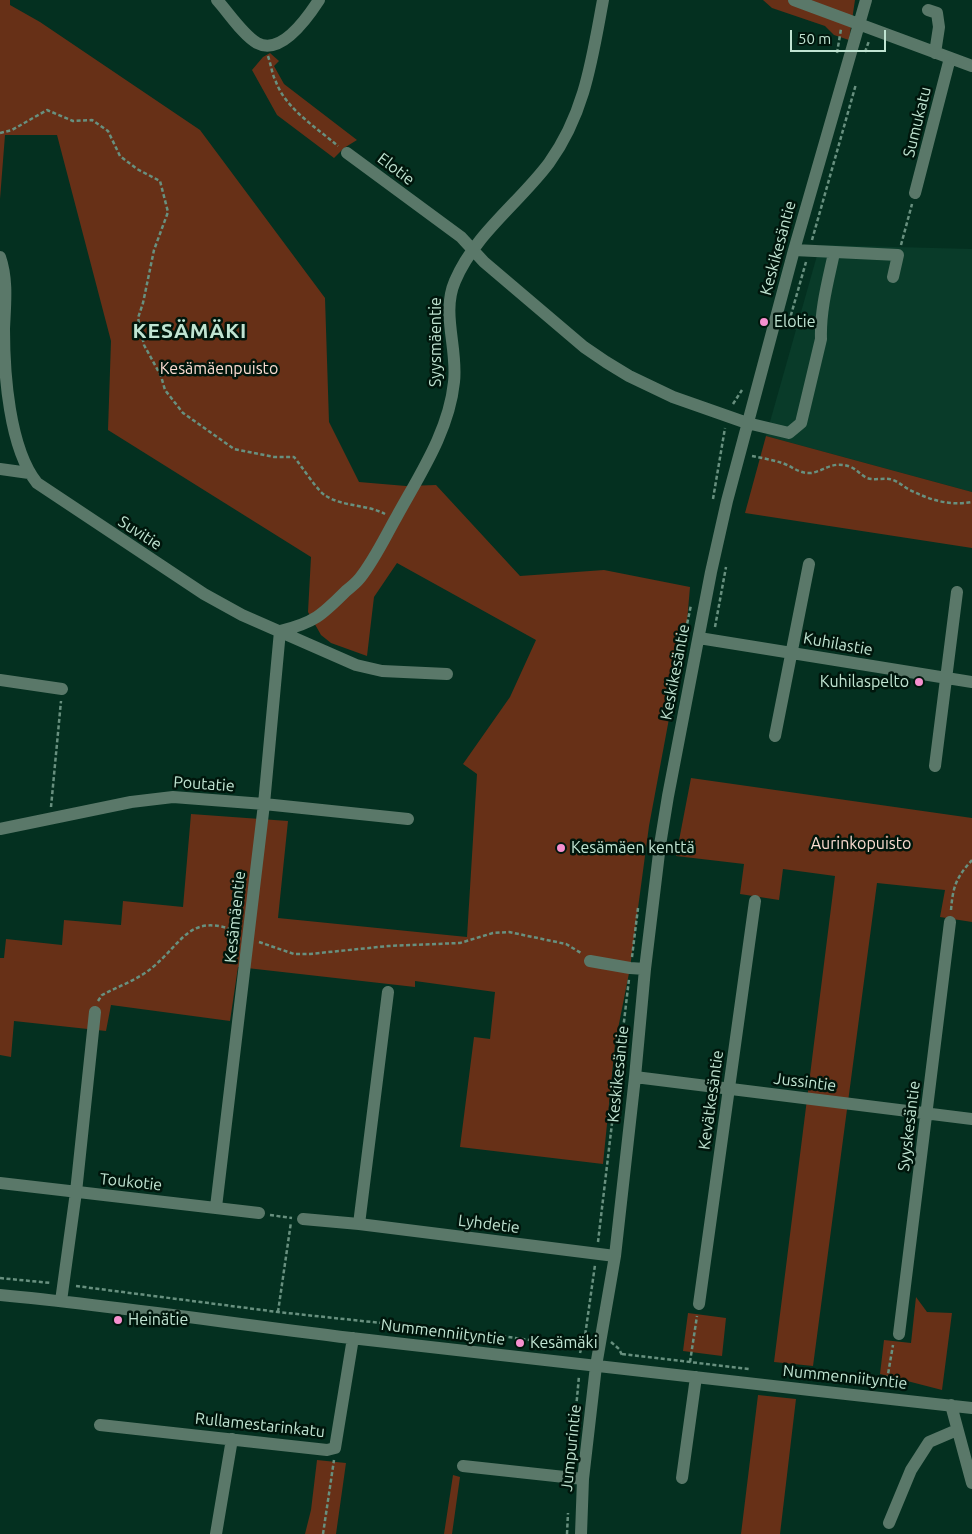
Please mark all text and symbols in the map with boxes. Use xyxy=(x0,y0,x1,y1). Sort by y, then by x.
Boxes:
scale bar xyxy=(792,20,888,52)
text: 50 m xyxy=(798,30,831,47)
street label: Sumukatu xyxy=(899,85,935,159)
street label: Elotie xyxy=(374,149,418,189)
street label: Keskikesäntie xyxy=(756,199,800,297)
street label: Syysmäentie xyxy=(426,297,446,387)
place label: Elotie xyxy=(774,312,816,332)
marker: Elotie xyxy=(758,316,770,328)
district label: KESÄMÄKI xyxy=(132,318,248,344)
park label: Kesämäenpuisto xyxy=(160,359,278,379)
street label: Suvitie xyxy=(115,512,165,554)
street label: Keskikesäntie xyxy=(656,622,694,722)
street label: Kuhilastie xyxy=(802,628,874,660)
place label: Kuhilaspelto xyxy=(820,672,909,692)
marker: Kuhilaspelto xyxy=(913,676,925,688)
street label: Poutatie xyxy=(173,772,235,796)
park label: Aurinkopuisto xyxy=(811,834,911,854)
place label: Kesämäen kenttä xyxy=(571,838,695,858)
marker: Kesämäen kenttä xyxy=(555,842,567,854)
street label: Kesämäentie xyxy=(221,870,249,964)
street label: Keskikesäntie xyxy=(603,1025,633,1123)
street label: Kevätkesäntie xyxy=(694,1049,728,1151)
street label: Jussintie xyxy=(773,1069,837,1095)
street label: Syyskesäntie xyxy=(894,1080,924,1172)
street label: Toukotie xyxy=(99,1169,163,1195)
street label: Lyhdetie xyxy=(457,1211,521,1237)
place label: Heinätie xyxy=(128,1310,188,1330)
marker: Heinätie xyxy=(112,1314,124,1326)
street label: Nummenniityntie xyxy=(380,1315,506,1349)
place label: Kesämäki xyxy=(530,1333,598,1353)
marker: Kesämäki xyxy=(514,1337,526,1349)
street label: Nummenniityntie xyxy=(782,1361,908,1393)
street label: Jumpurintie xyxy=(557,1404,585,1492)
street label: Rullamestarinkatu xyxy=(194,1409,326,1441)

